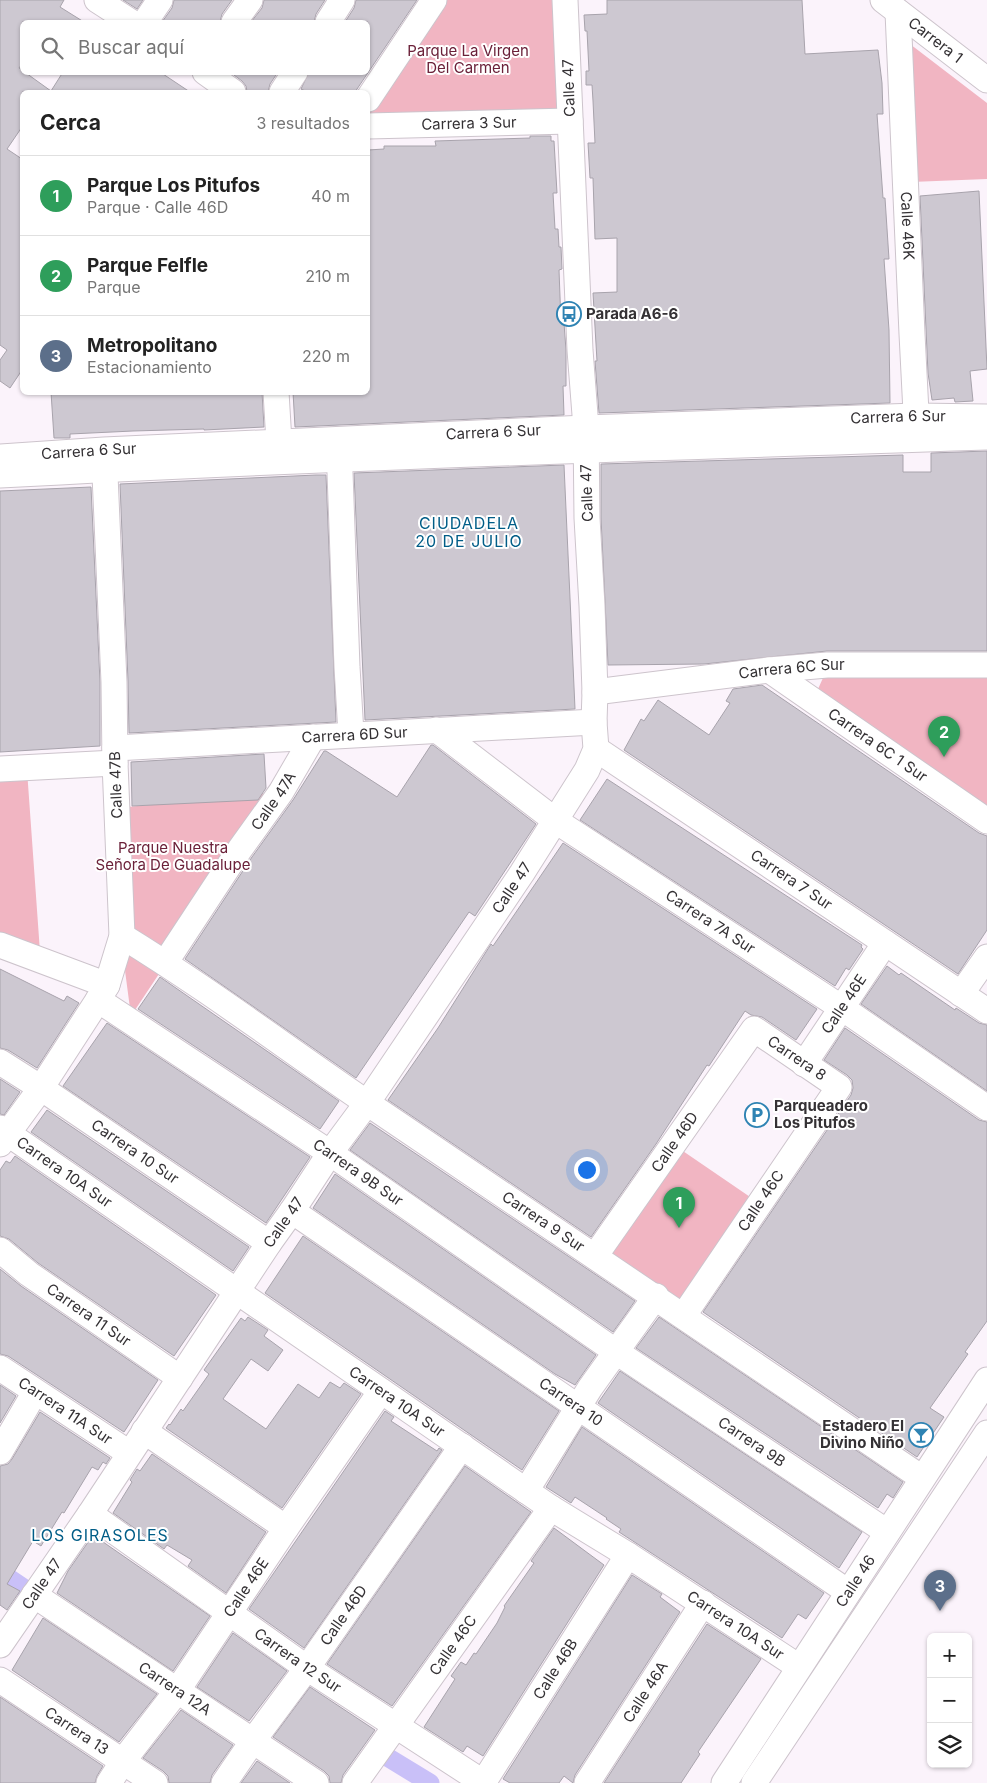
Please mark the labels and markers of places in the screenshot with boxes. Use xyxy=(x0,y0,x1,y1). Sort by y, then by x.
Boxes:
bus stop icon: Parada A6-6 xyxy=(556,301,582,327)
place label: Parada A6-6 xyxy=(586,304,679,323)
pin: 2 xyxy=(928,716,960,757)
place label: Parqueadero Los Pitufos xyxy=(774,1096,868,1132)
parking icon: Parqueadero Los Pitufos xyxy=(744,1102,770,1128)
pin: 1 xyxy=(663,1187,695,1228)
place label: Estadero El Divino Niño xyxy=(820,1416,904,1452)
bar icon: Estadero El Divino Niño xyxy=(908,1422,934,1448)
pin: 3 xyxy=(924,1570,956,1611)

